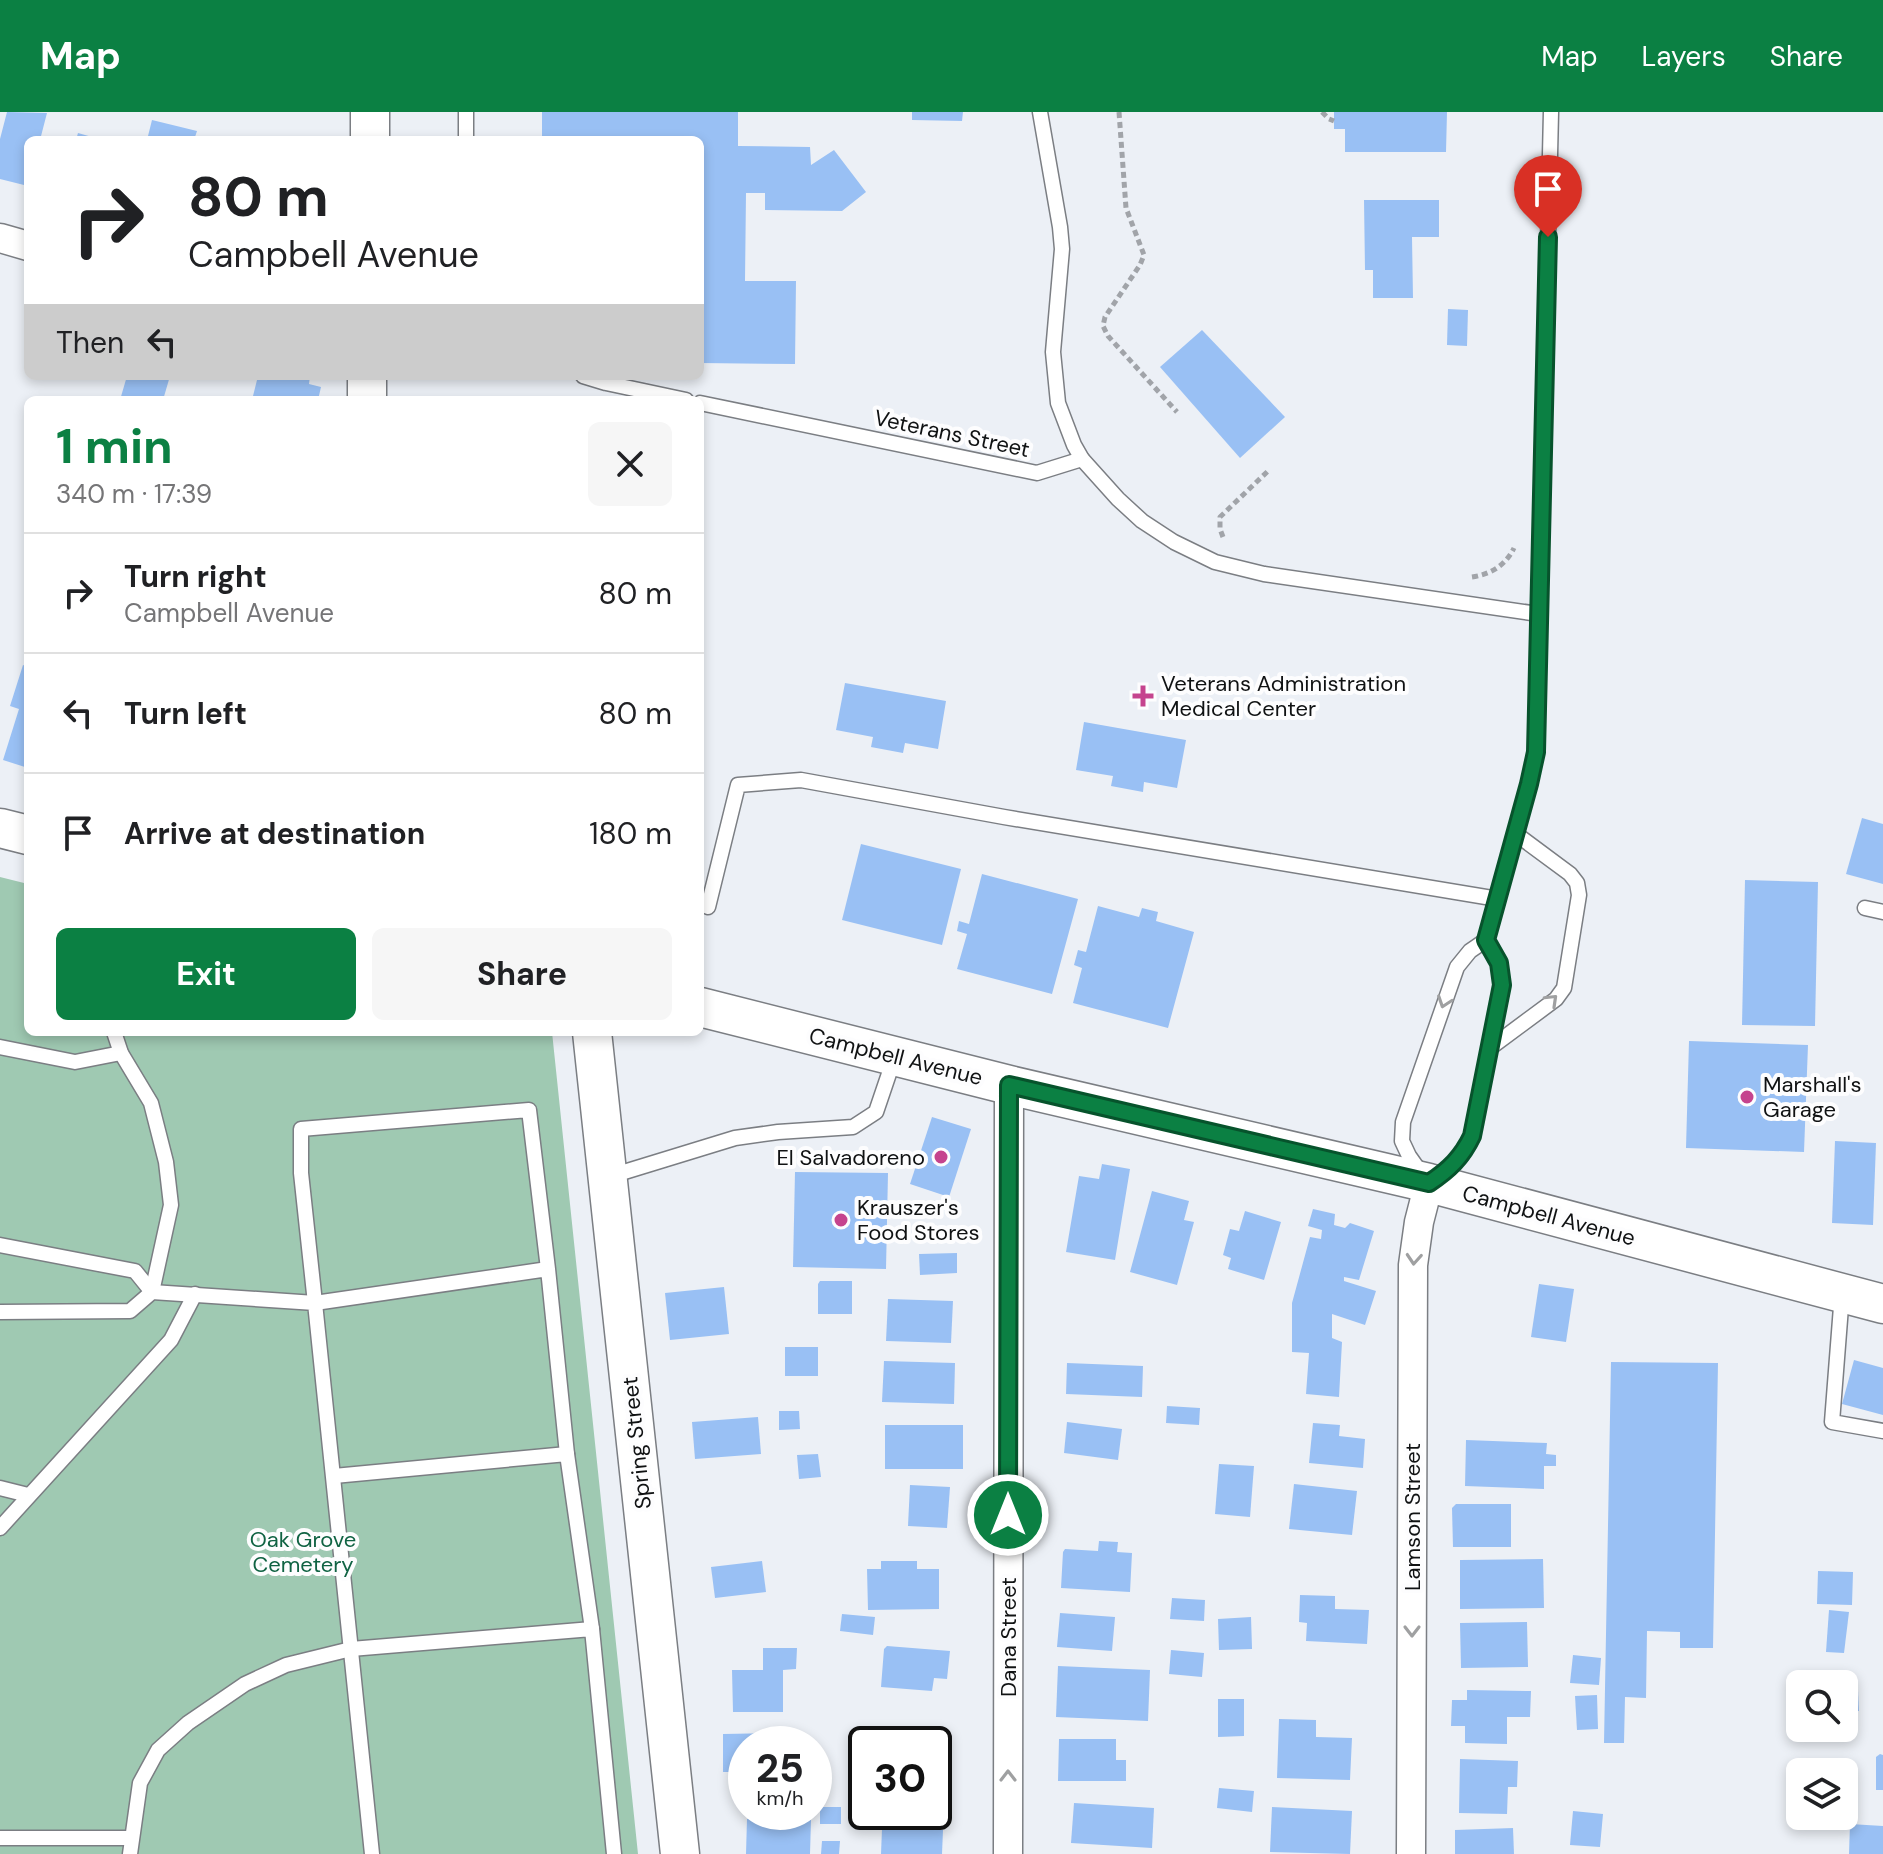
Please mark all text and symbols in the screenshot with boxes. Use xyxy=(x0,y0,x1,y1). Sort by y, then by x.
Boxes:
text: Map xyxy=(40,31,121,81)
text: Map xyxy=(1541,38,1598,75)
text: Layers xyxy=(1642,38,1726,75)
text: Share xyxy=(1770,38,1843,75)
pin xyxy=(1514,155,1582,237)
text: 80 m xyxy=(188,160,329,233)
icon: arrive xyxy=(1526,167,1570,211)
icon: right xyxy=(56,168,160,272)
text: Campbell Avenue xyxy=(188,231,479,278)
icon: left xyxy=(140,320,184,364)
text: Then xyxy=(56,323,124,362)
street label: Veterans Street xyxy=(872,403,1032,464)
text: 1 min xyxy=(56,415,173,478)
button: close xyxy=(588,422,672,506)
text: 340 m · 17:39 xyxy=(56,477,212,511)
text: Turn right xyxy=(124,557,267,596)
icon: right xyxy=(56,571,100,615)
text: 80 m xyxy=(599,574,672,613)
text: Campbell Avenue xyxy=(124,596,334,630)
place label: Veterans Administration Medical Center xyxy=(1161,669,1406,723)
marker: Veterans Administration Medical Center xyxy=(1132,685,1154,707)
icon: left xyxy=(56,691,100,735)
text: Turn left xyxy=(124,694,247,733)
text: 80 m xyxy=(599,694,672,733)
icon: arrive xyxy=(56,811,100,855)
text: Arrive at destination xyxy=(124,814,425,853)
text: 180 m xyxy=(589,814,672,853)
button: Exit xyxy=(56,928,356,1020)
button: Share xyxy=(372,928,672,1020)
one-way arrow xyxy=(1437,994,1453,1008)
one-way arrow xyxy=(1543,995,1557,1010)
street label: Campbell Avenue xyxy=(806,1021,986,1092)
place label: Marshall's Garage xyxy=(1763,1070,1862,1124)
marker: Marshall's Garage xyxy=(1738,1088,1756,1106)
place label: El Salvadoreno xyxy=(776,1143,925,1172)
marker: El Salvadoreno xyxy=(932,1148,950,1166)
street label: Campbell Avenue xyxy=(1459,1178,1639,1252)
place label: Krauszer's Food Stores xyxy=(857,1193,979,1247)
marker: Krauszer's Food Stores xyxy=(832,1211,850,1229)
one-way arrow xyxy=(1406,1253,1423,1266)
street label: Spring Street xyxy=(615,1375,658,1511)
street label: Lamson Street xyxy=(1398,1443,1427,1591)
position arrow xyxy=(966,1473,1050,1557)
park label: Oak Grove Cemetery xyxy=(250,1525,356,1579)
street label: Dana Street xyxy=(994,1577,1023,1697)
one-way arrow xyxy=(1403,1625,1420,1638)
map controls xyxy=(1786,1670,1858,1830)
button: search xyxy=(1786,1670,1858,1742)
speed limit sign: 30 xyxy=(848,1726,952,1830)
text: 25 xyxy=(756,1742,804,1794)
button: layers xyxy=(1786,1758,1858,1830)
one-way arrow xyxy=(999,1769,1017,1782)
text: km/h xyxy=(756,1785,804,1811)

